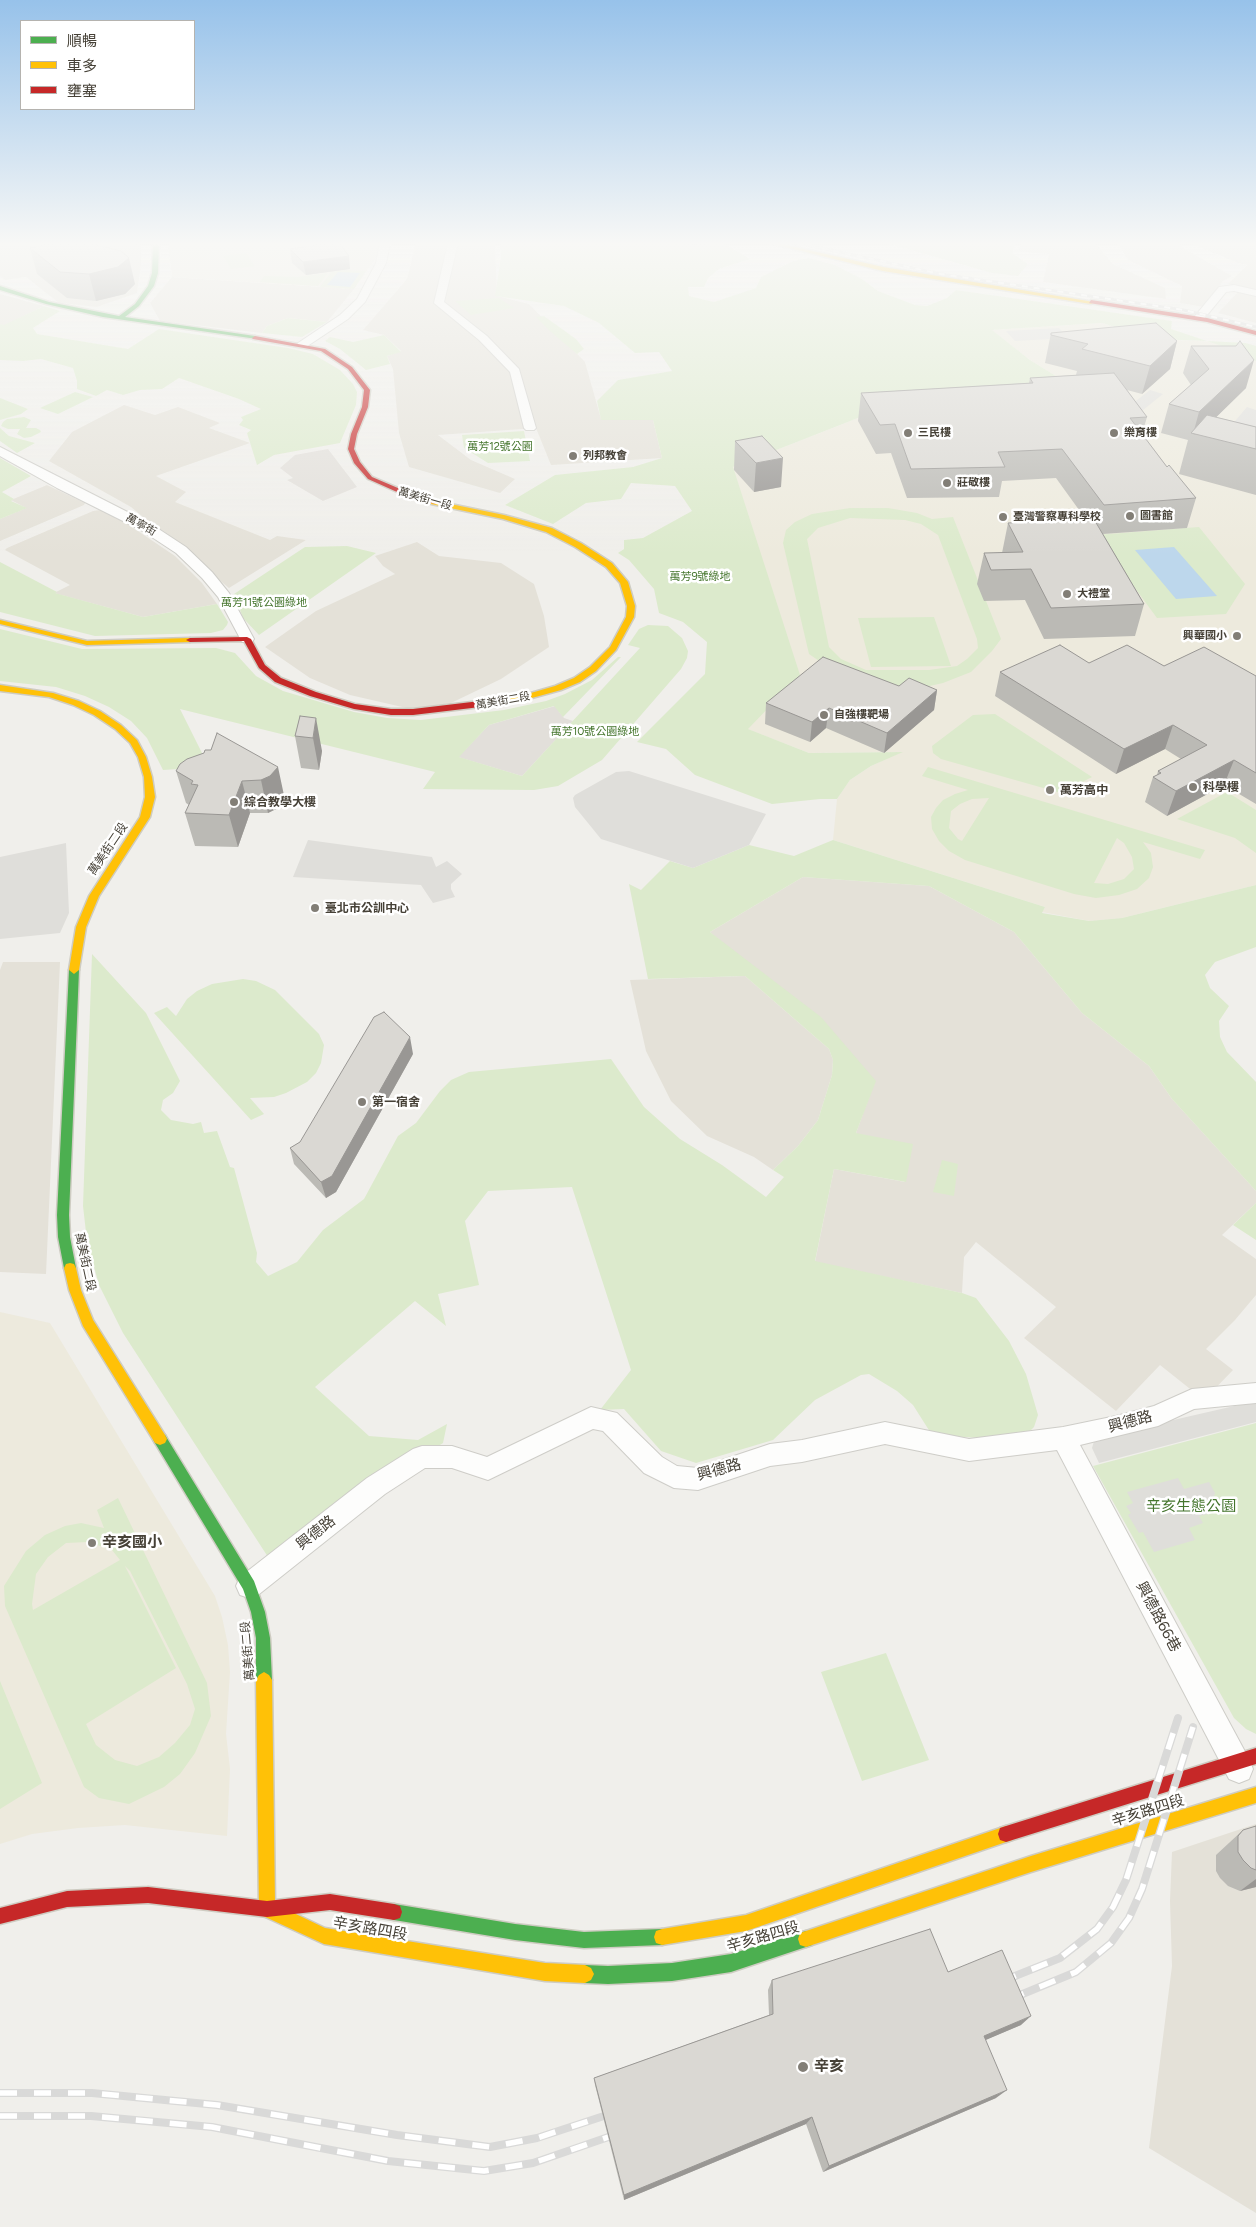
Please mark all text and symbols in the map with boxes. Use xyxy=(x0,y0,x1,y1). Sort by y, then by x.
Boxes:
legend xyxy=(20,20,195,110)
text: 順暢 xyxy=(67,32,97,50)
text: 車多 xyxy=(67,57,97,75)
text: 壅塞 xyxy=(67,82,97,100)
place label: 三民樓 xyxy=(918,426,951,440)
place label: 樂育樓 xyxy=(1124,426,1157,440)
marker: 三民樓 xyxy=(902,427,914,439)
marker: 樂育樓 xyxy=(1108,427,1120,439)
park label: 萬芳12號公園 xyxy=(467,440,533,454)
place label: 列邦教會 xyxy=(583,449,627,463)
marker: 列邦教會 xyxy=(567,450,579,462)
place label: 莊敬樓 xyxy=(957,476,990,490)
marker: 莊敬樓 xyxy=(941,477,953,489)
street label: 萬美街一段 xyxy=(397,485,453,513)
place label: 圖書館 xyxy=(1140,509,1173,523)
place label: 臺灣警察專科學校 xyxy=(1013,510,1101,524)
marker: 圖書館 xyxy=(1124,510,1136,522)
street label: 萬寧街 xyxy=(123,511,159,539)
marker: 臺灣警察專科學校 xyxy=(997,511,1009,523)
park label: 萬芳9號綠地 xyxy=(669,570,731,584)
place label: 大禮堂 xyxy=(1077,587,1110,601)
marker: 大禮堂 xyxy=(1061,588,1073,600)
park label: 萬芳11號公園綠地 xyxy=(221,596,307,610)
place label: 興華國小 xyxy=(1183,629,1227,643)
marker: 興華國小 xyxy=(1231,630,1243,642)
street label: 萬美街二段 xyxy=(475,690,531,712)
place label: 自強樓靶場 xyxy=(834,708,889,722)
marker: 自強樓靶場 xyxy=(818,709,830,721)
park label: 萬芳10號公園綠地 xyxy=(551,725,639,739)
place label: 科學樓 xyxy=(1203,780,1239,794)
marker: 科學樓 xyxy=(1187,781,1199,793)
place label: 萬芳高中 xyxy=(1060,783,1108,797)
marker: 萬芳高中 xyxy=(1044,784,1056,796)
place label: 綜合教學大樓 xyxy=(244,795,316,809)
marker: 綜合教學大樓 xyxy=(228,796,240,808)
street label: 萬美街二段 xyxy=(85,820,131,878)
place label: 臺北市公訓中心 xyxy=(325,901,409,915)
marker: 臺北市公訓中心 xyxy=(309,902,321,914)
place label: 第一宿舍 xyxy=(372,1095,420,1109)
marker: 第一宿舍 xyxy=(356,1096,368,1108)
street label: 萬美街二段 xyxy=(72,1231,98,1293)
street label: 興德路 xyxy=(1106,1407,1154,1437)
street label: 興德路 xyxy=(695,1455,743,1485)
park label: 辛亥生態公園 xyxy=(1146,1498,1236,1516)
street label: 興德路 xyxy=(293,1512,339,1554)
place label: 辛亥國小 xyxy=(102,1534,162,1552)
marker: 辛亥國小 xyxy=(86,1537,98,1549)
street label: 興德路66巷 xyxy=(1132,1579,1184,1655)
street label: 萬美街二段 xyxy=(238,1620,258,1682)
street label: 辛亥路四段 xyxy=(1110,1791,1186,1831)
street label: 辛亥路四段 xyxy=(332,1914,408,1944)
street label: 辛亥路四段 xyxy=(724,1918,802,1956)
place label: 辛亥 xyxy=(814,2058,844,2076)
marker: 辛亥 xyxy=(796,2060,810,2074)

